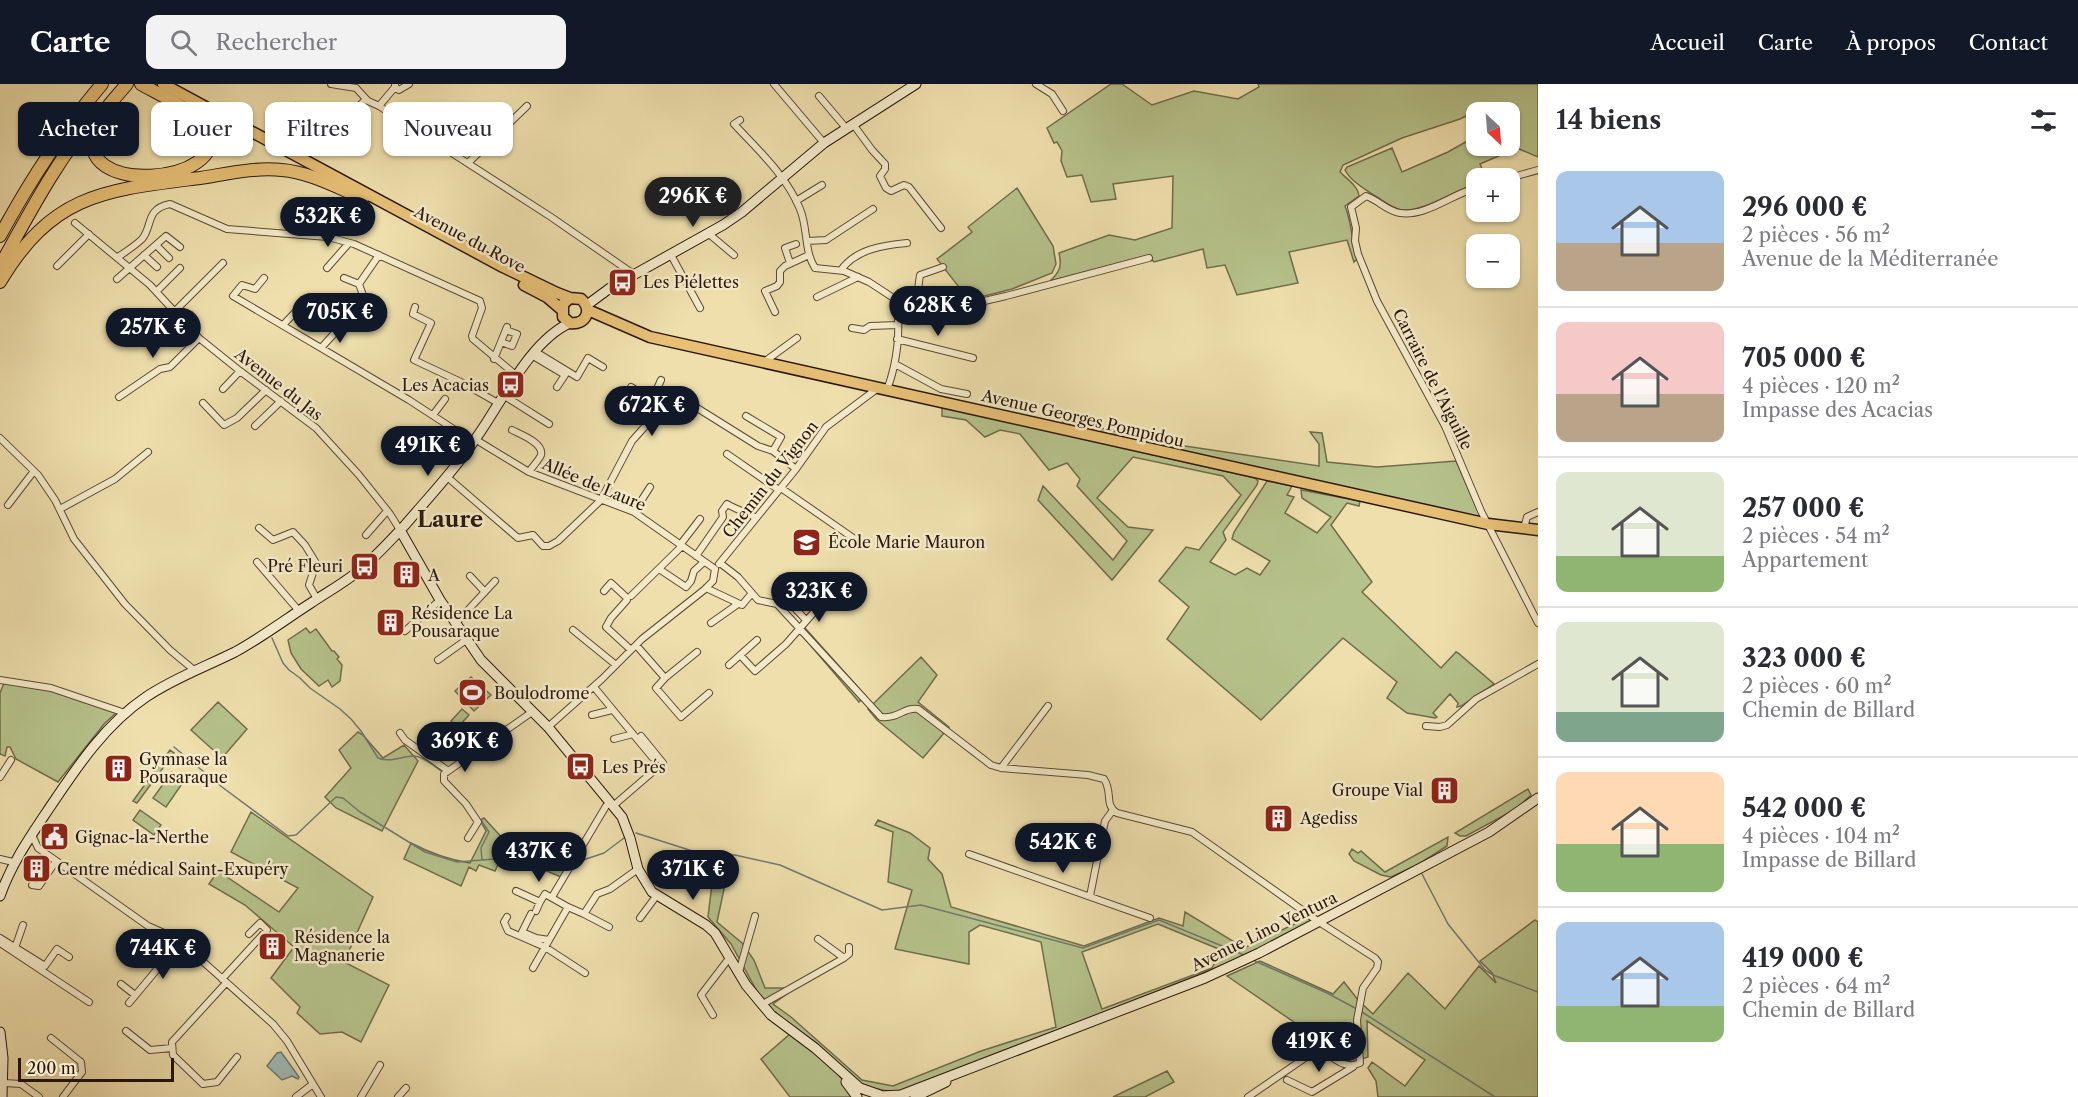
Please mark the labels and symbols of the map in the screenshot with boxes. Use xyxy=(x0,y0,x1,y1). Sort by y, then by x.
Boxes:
north arrow xyxy=(1466,102,1520,156)
pin: 296K € xyxy=(644,177,742,228)
pin: 532K € xyxy=(279,197,377,248)
street label: Avenue du Rove xyxy=(410,201,529,277)
bus stop icon: Les Piélettes xyxy=(606,266,638,298)
place label: Les Piélettes xyxy=(643,272,739,292)
pin: 628K € xyxy=(889,286,987,337)
pin: 705K € xyxy=(291,293,389,344)
street label: Carraire de l'Aiguille xyxy=(1389,305,1477,453)
pin: 257K € xyxy=(104,308,202,359)
street label: Avenue du Jas xyxy=(230,343,327,424)
bus stop icon: Les Acacias xyxy=(494,369,526,401)
place label: Les Acacias xyxy=(402,375,489,395)
street label: Avenue Georges Pompidou xyxy=(979,385,1186,451)
pin: 672K € xyxy=(603,386,701,437)
street label: Chemin du Vignon xyxy=(718,416,822,542)
pin: 491K € xyxy=(379,426,477,477)
street label: Allée de Laure xyxy=(538,453,649,515)
district label: Laure xyxy=(417,506,483,533)
school or university icon: École Marie Mauron xyxy=(791,526,823,558)
place label: École Marie Mauron xyxy=(828,532,985,552)
bus stop icon: Pré Fleuri xyxy=(348,550,380,582)
place label: Pré Fleuri xyxy=(267,556,343,576)
building icon: A xyxy=(391,559,423,591)
place label: A xyxy=(427,565,441,585)
pin: 323K € xyxy=(770,572,868,623)
place label: Résidence La Pousaraque xyxy=(411,603,513,641)
building icon: Résidence La Pousaraque xyxy=(374,606,406,638)
sports icon: Boulodrome xyxy=(457,677,489,709)
place label: Boulodrome xyxy=(494,683,589,703)
pin: 369K € xyxy=(416,722,514,773)
place label: Gymnase la Pousaraque xyxy=(139,749,228,787)
bus stop icon: Les Prés xyxy=(565,751,597,783)
building icon: Gymnase la Pousaraque xyxy=(102,752,134,784)
place label: Les Prés xyxy=(602,757,666,777)
building icon: Groupe Vial xyxy=(1428,774,1460,806)
place label: Groupe Vial xyxy=(1332,780,1423,800)
building icon: Agediss xyxy=(1263,802,1295,834)
place label: Agediss xyxy=(1299,808,1358,828)
public building icon: Gignac-la-Nerthe xyxy=(38,821,70,853)
pin: 542K € xyxy=(1014,823,1112,874)
place label: Gignac-la-Nerthe xyxy=(75,827,209,847)
pin: 437K € xyxy=(490,832,588,883)
pin: 371K € xyxy=(644,850,742,901)
building icon: Centre médical Saint-Exupéry xyxy=(20,853,52,885)
place label: Centre médical Saint-Exupéry xyxy=(57,859,289,879)
street label: Avenue Lino Ventura xyxy=(1187,887,1341,975)
place label: Résidence la Magnanerie xyxy=(294,927,391,965)
pin: 744K € xyxy=(114,929,212,980)
building icon: Résidence la Magnanerie xyxy=(257,930,289,962)
pin: 419K € xyxy=(1270,1022,1368,1073)
scale bar xyxy=(18,1055,174,1082)

